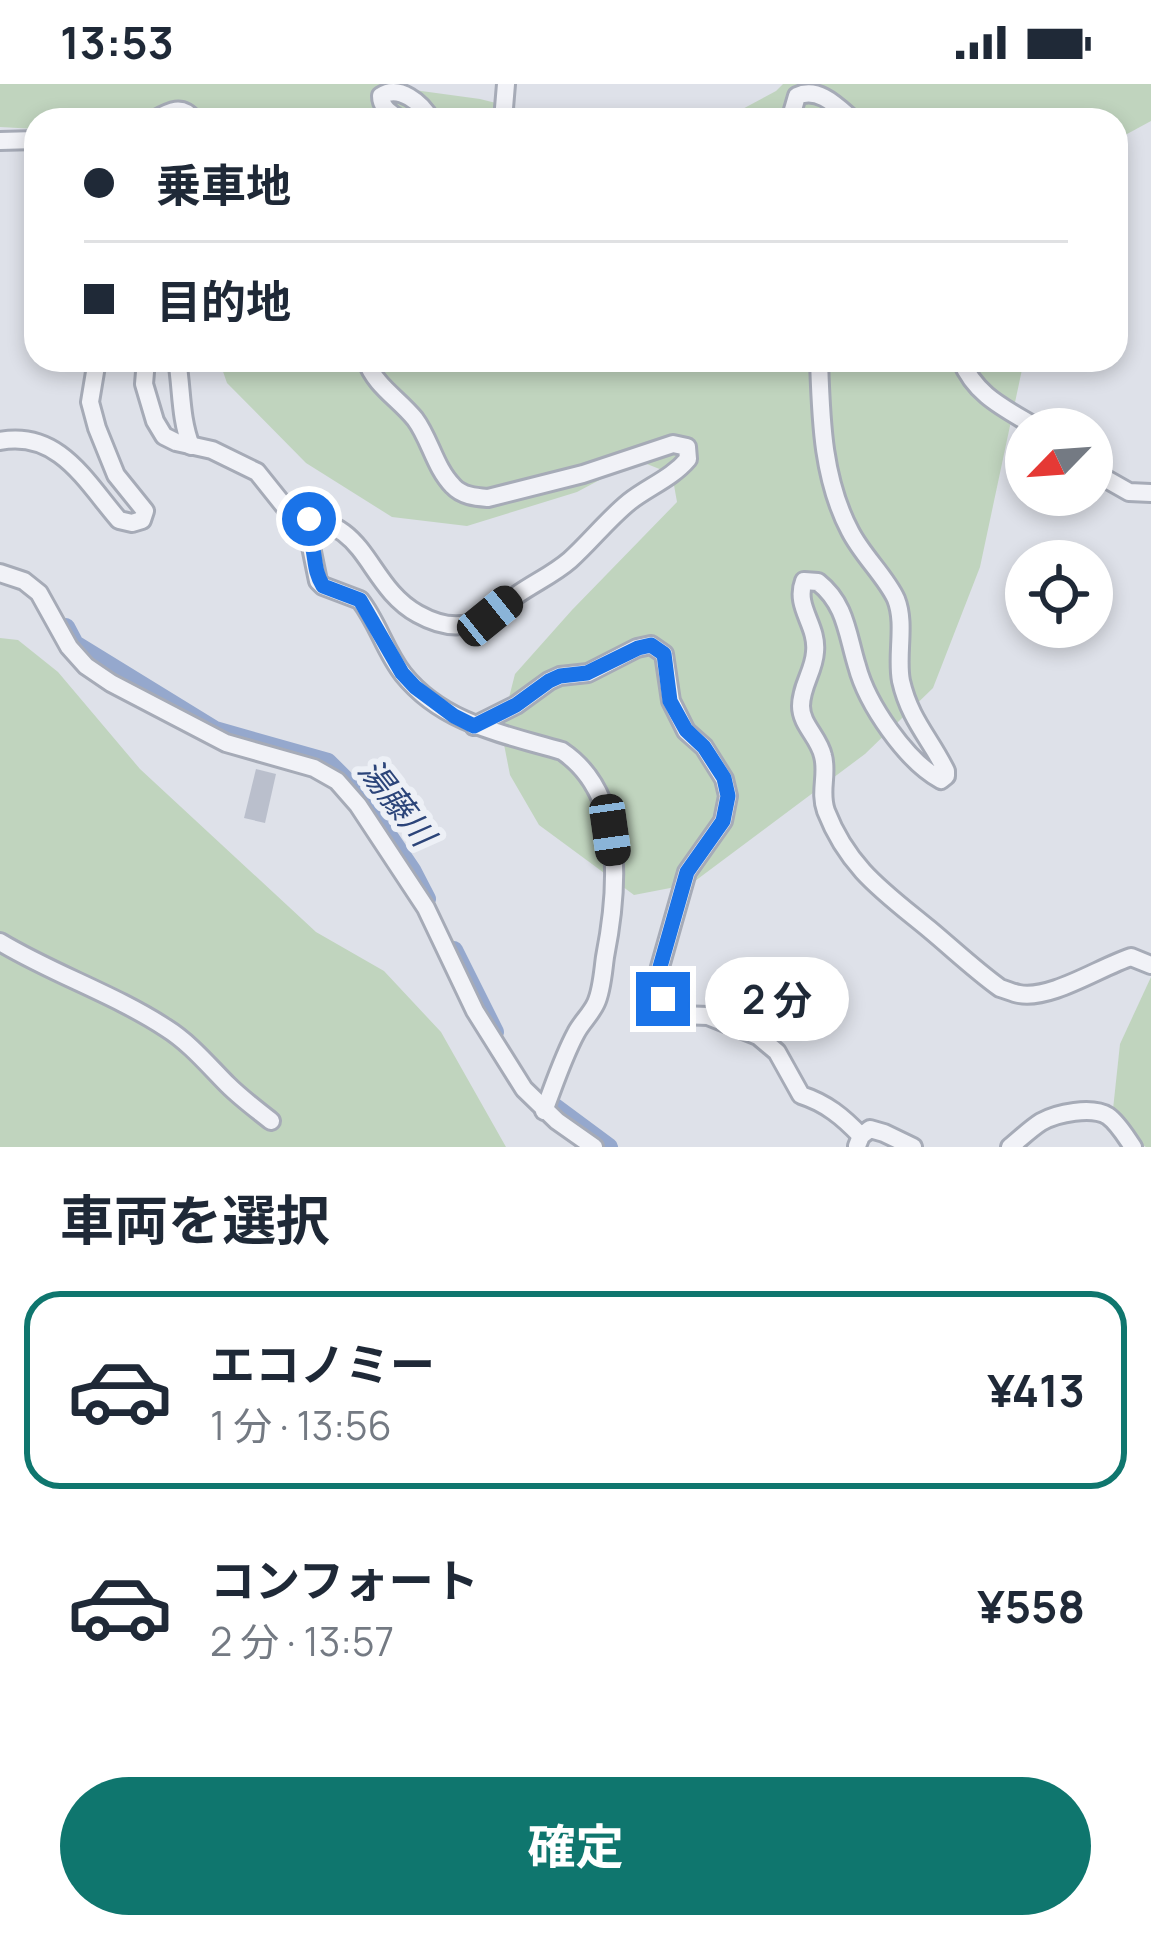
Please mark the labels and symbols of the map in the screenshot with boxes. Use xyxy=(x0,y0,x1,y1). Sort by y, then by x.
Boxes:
north arrow xyxy=(1005,408,1113,516)
route start xyxy=(282,492,336,546)
car xyxy=(451,579,529,653)
water label: 湯藤川 xyxy=(349,749,447,857)
car xyxy=(587,792,633,868)
callout: 2 分 xyxy=(705,957,849,1041)
route end xyxy=(636,972,690,1026)

